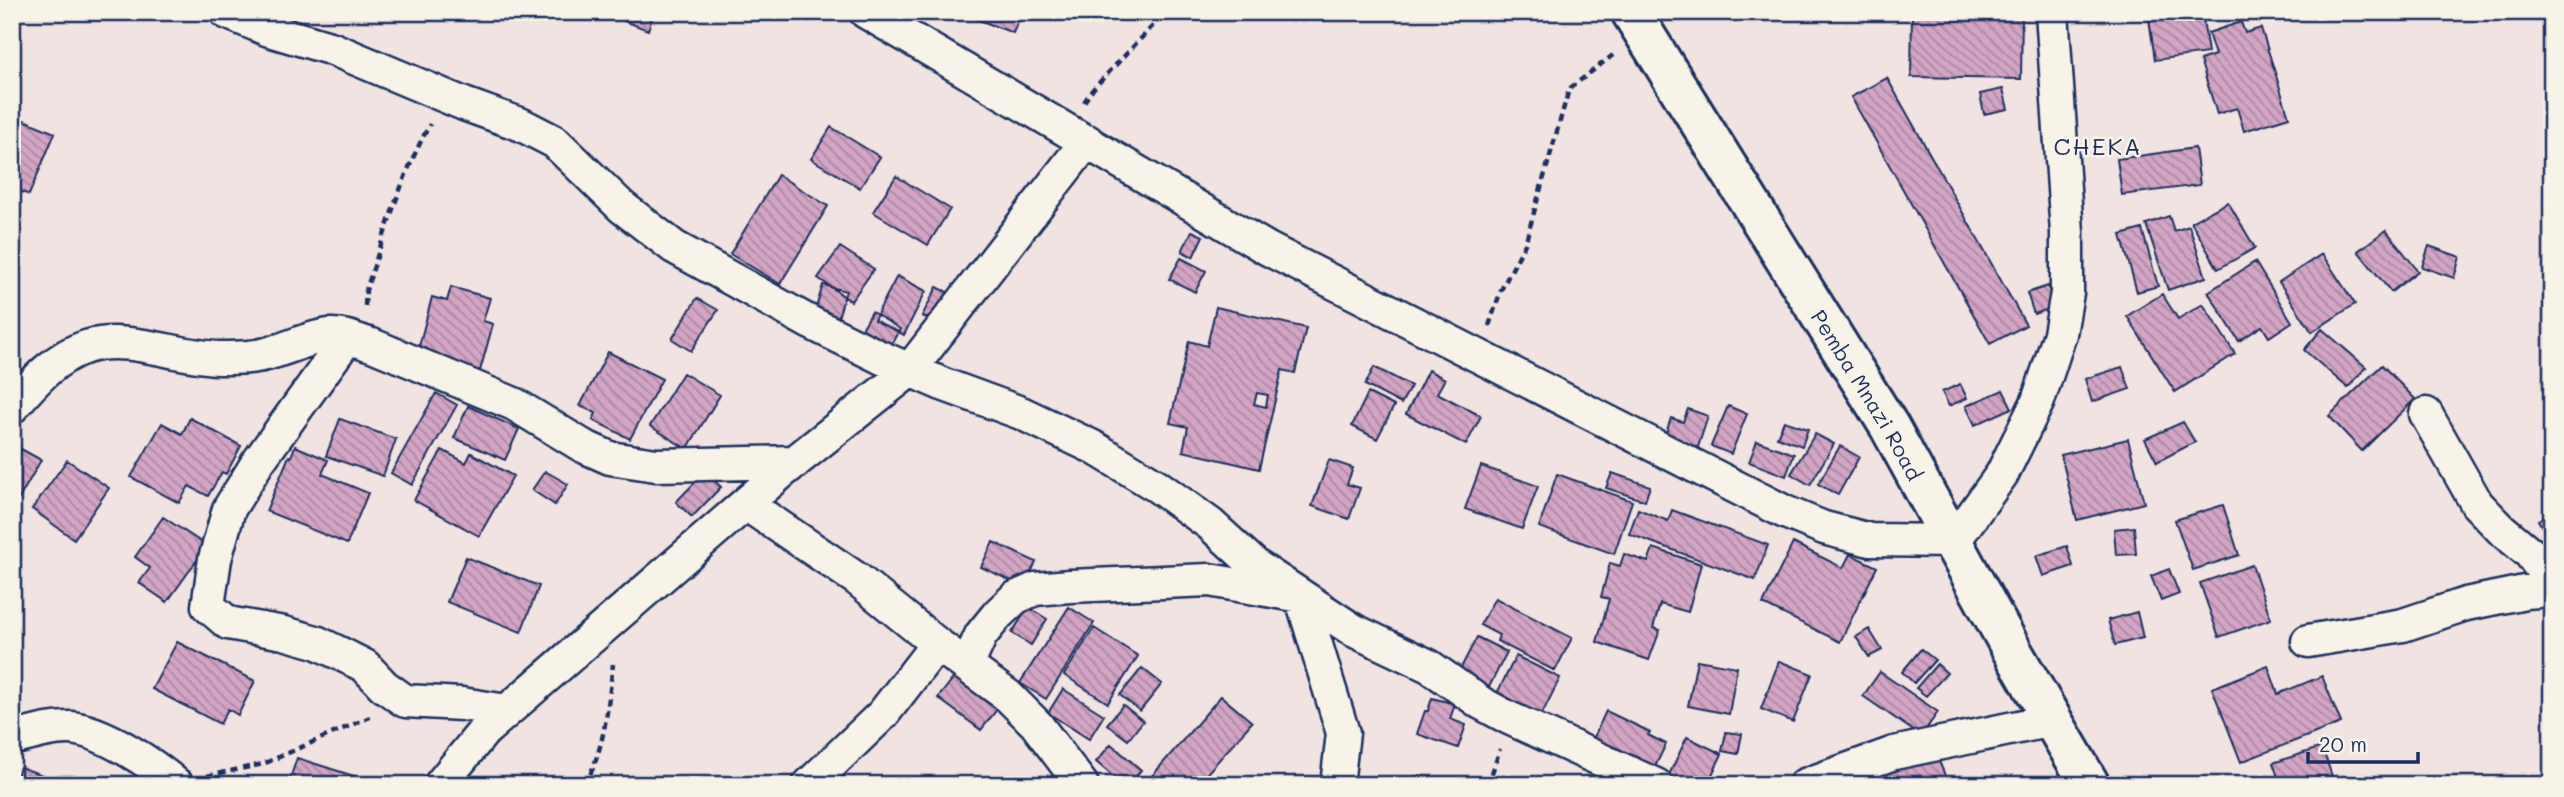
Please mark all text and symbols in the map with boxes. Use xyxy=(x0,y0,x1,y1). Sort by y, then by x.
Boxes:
district label: CHEKA xyxy=(2053,130,2143,161)
street label: Pemba Mnazi Road xyxy=(1806,304,1929,485)
scale bar xyxy=(2308,720,2419,764)
text: 20 m xyxy=(2319,730,2367,757)

